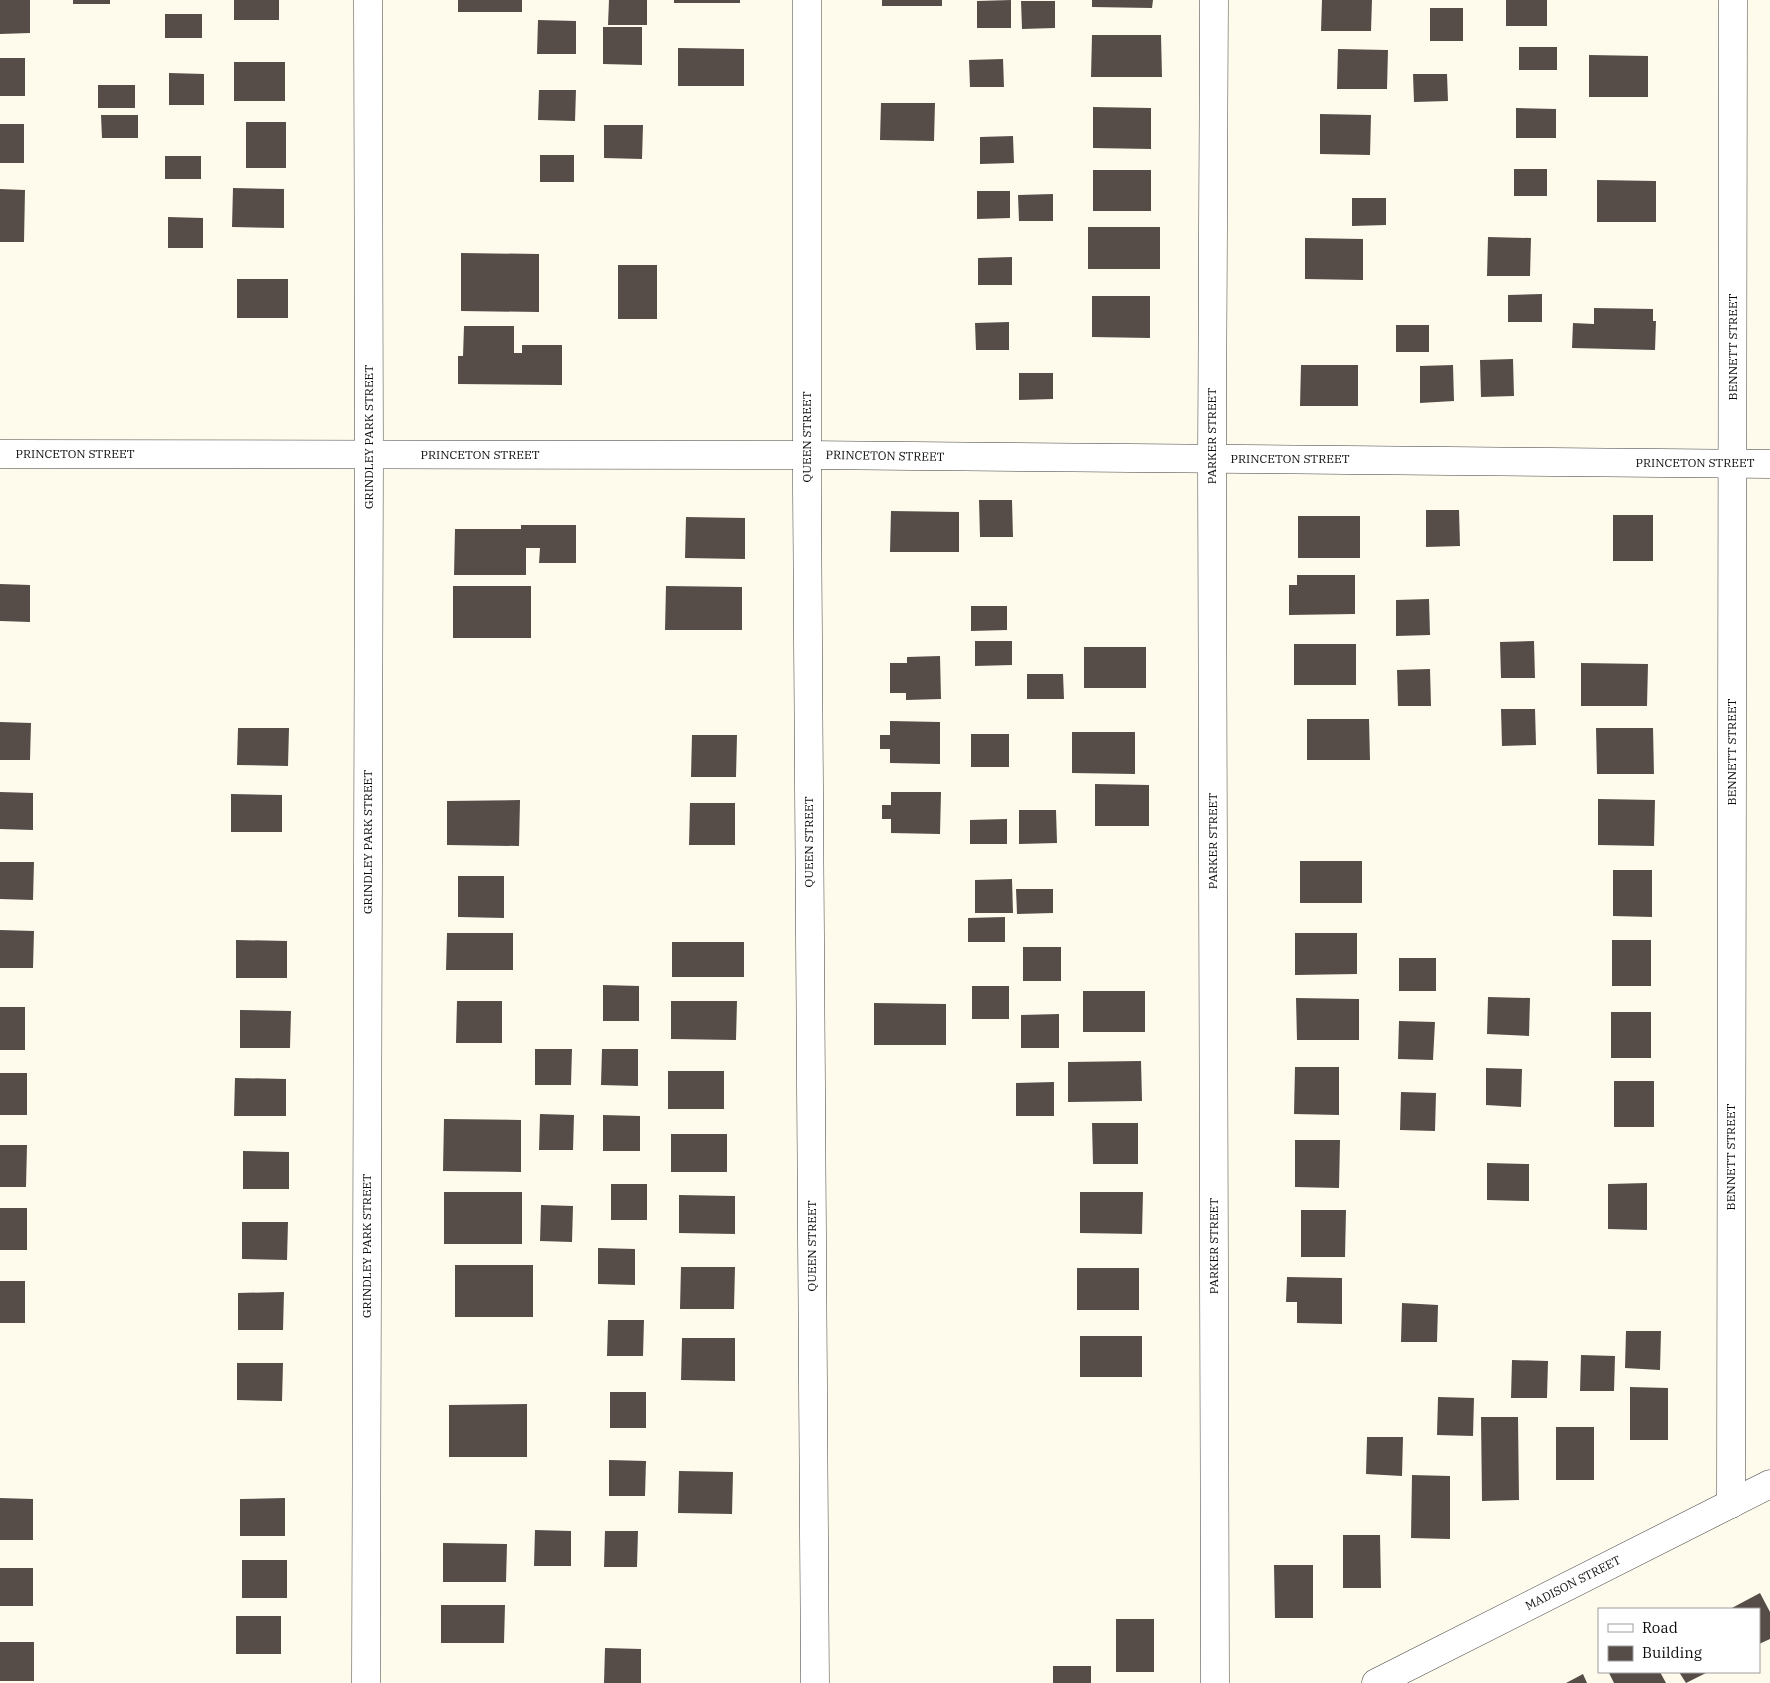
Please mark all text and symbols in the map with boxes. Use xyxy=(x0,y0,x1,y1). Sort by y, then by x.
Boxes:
street label: BENNETT STREET xyxy=(1725,293,1740,400)
street label: GRINDLEY PARK STREET xyxy=(361,365,376,509)
street label: PARKER STREET xyxy=(1204,388,1219,484)
street label: QUEEN STREET xyxy=(799,391,814,482)
street label: PRINCETON STREET xyxy=(16,446,135,461)
street label: PRINCETON STREET xyxy=(421,447,540,462)
street label: PRINCETON STREET xyxy=(825,447,945,464)
street label: PRINCETON STREET xyxy=(1231,451,1350,466)
street label: PRINCETON STREET xyxy=(1636,455,1755,470)
street label: BENNETT STREET xyxy=(1724,698,1739,805)
street label: GRINDLEY PARK STREET xyxy=(360,770,375,914)
street label: PARKER STREET xyxy=(1205,793,1220,889)
street label: QUEEN STREET xyxy=(801,796,816,887)
street label: BENNETT STREET xyxy=(1723,1103,1738,1210)
street label: GRINDLEY PARK STREET xyxy=(359,1174,374,1318)
street label: PARKER STREET xyxy=(1206,1198,1221,1294)
street label: QUEEN STREET xyxy=(804,1200,819,1291)
street label: MADISON STREET xyxy=(1523,1552,1623,1613)
legend xyxy=(1598,1608,1760,1673)
text: Road xyxy=(1642,1618,1678,1637)
text: Building xyxy=(1642,1643,1702,1662)

